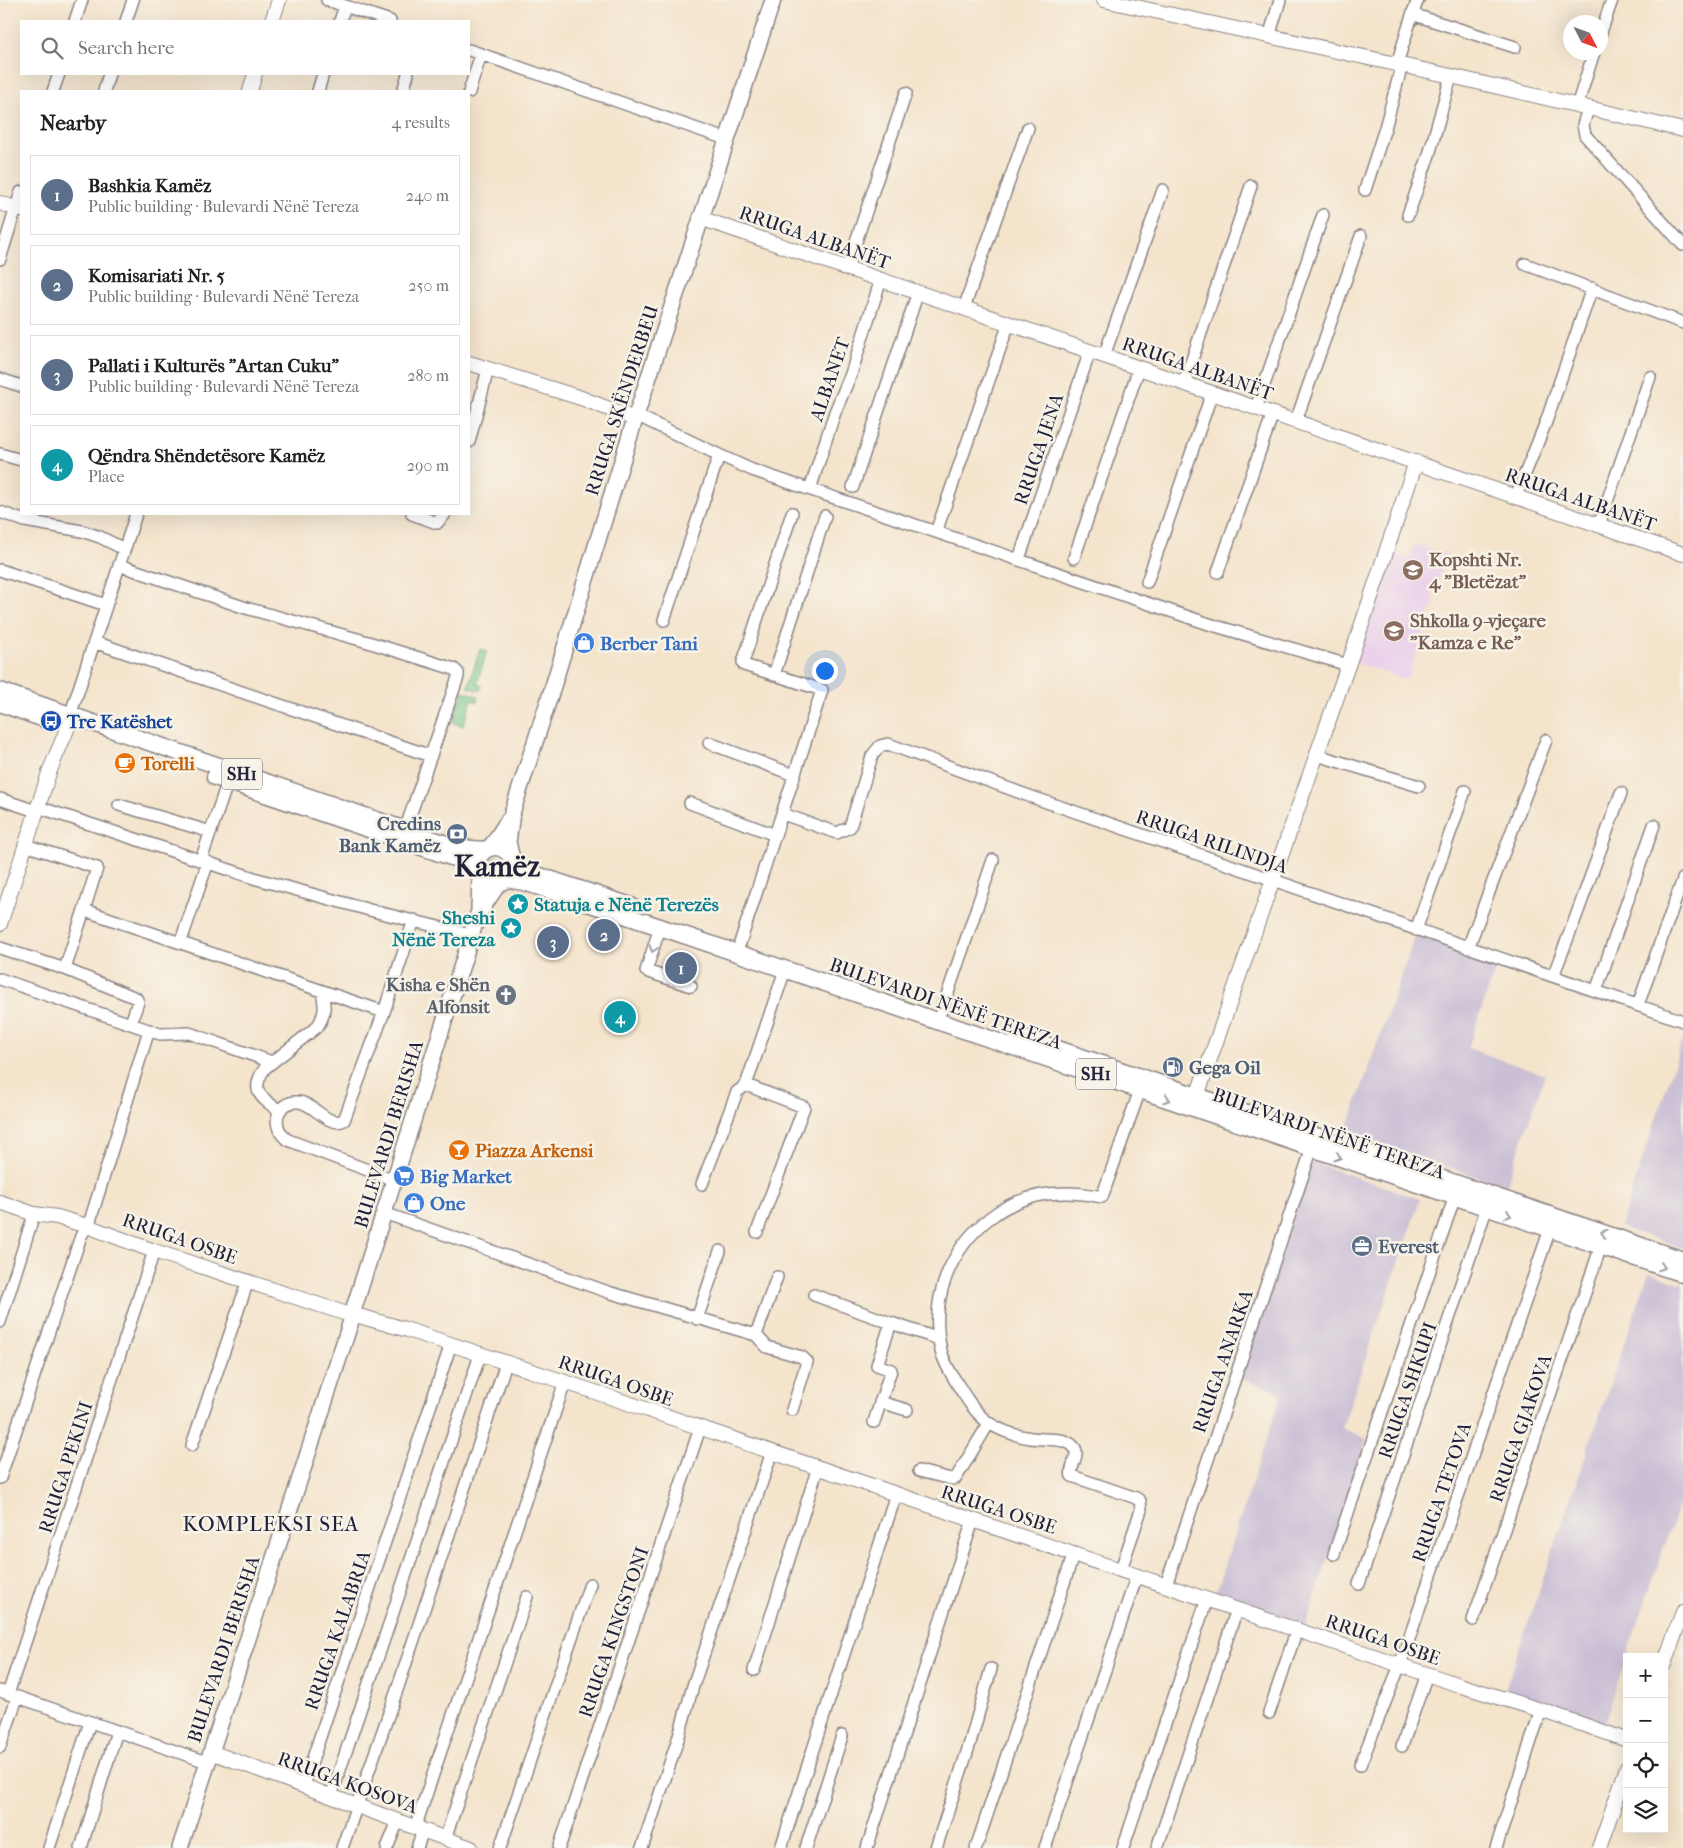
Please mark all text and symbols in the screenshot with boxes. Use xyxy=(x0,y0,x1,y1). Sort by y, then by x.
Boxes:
north arrow xyxy=(1563,15,1608,60)
search box xyxy=(20,20,470,75)
icon: search xyxy=(38,34,66,62)
text: Search here xyxy=(78,37,174,59)
text: Nearby xyxy=(40,111,106,135)
text: 4 results xyxy=(392,113,450,132)
text: Bashkia Kamëz xyxy=(88,175,211,197)
text: 1 xyxy=(54,186,60,205)
text: 240 m xyxy=(406,186,449,205)
text: Public building · Bulevardi Nënë Tereza xyxy=(88,197,359,216)
street label: RRUGA ALBANËT xyxy=(736,202,893,274)
text: Komisariati Nr. 5 xyxy=(88,265,225,287)
text: 2 xyxy=(53,276,61,295)
text: 250 m xyxy=(408,276,449,295)
text: Public building · Bulevardi Nënë Tereza xyxy=(88,287,359,306)
street label: RRUGA SKËNDERBEU xyxy=(581,302,663,498)
street label: RRUGA ALBANËT xyxy=(1119,333,1276,405)
street label: ALBANET xyxy=(805,334,855,425)
text: Pallati i Kulturës "Artan Cuku" xyxy=(88,355,339,377)
text: 3 xyxy=(54,366,60,385)
text: 280 m xyxy=(407,366,449,385)
text: Public building · Bulevardi Nënë Tereza xyxy=(88,377,359,396)
street label: RRUGA JENA xyxy=(1010,390,1069,508)
text: Qëndra Shëndetësore Kamëz xyxy=(88,445,325,467)
text: 4 xyxy=(52,456,62,475)
text: 290 m xyxy=(407,456,449,475)
street label: RRUGA ALBANËT xyxy=(1502,464,1659,536)
text: Place xyxy=(88,467,124,486)
place label: Kopshti Nr. 4 "Bletëzat" xyxy=(1428,549,1527,593)
school or university icon: Kopshti Nr. 4 "Bletëzat" xyxy=(1401,558,1425,582)
place label: Shkolla 9-vjeçare "Kamza e Re" xyxy=(1410,610,1547,654)
school or university icon: Shkolla 9-vjeçare "Kamza e Re" xyxy=(1382,619,1406,643)
shop icon: Berber Tani xyxy=(572,631,596,655)
place label: Berber Tani xyxy=(600,633,698,655)
your location xyxy=(812,658,838,684)
bus stop icon: Tre Katëshet xyxy=(39,709,63,733)
place label: Tre Katëshet xyxy=(66,711,173,733)
cafe icon: Torelli xyxy=(113,751,137,775)
place label: Torelli xyxy=(140,753,195,775)
road number: SH1 xyxy=(222,759,262,790)
street label: RRUGA RILINDJA xyxy=(1133,806,1291,878)
place label: Credins Bank Kamëz xyxy=(339,813,442,857)
bank icon: Credins Bank Kamëz xyxy=(445,822,469,846)
district label: Kamëz xyxy=(454,850,540,884)
place icon: Statuja e Nënë Terezës xyxy=(506,892,530,916)
place label: Statuja e Nënë Terezës xyxy=(534,894,719,916)
place label: Sheshi Nënë Tereza xyxy=(392,907,496,951)
place icon: Sheshi Nënë Tereza xyxy=(499,916,523,940)
pin: 2 xyxy=(588,916,620,954)
pin: 3 xyxy=(537,923,569,961)
one-way arrow xyxy=(649,944,659,953)
pin: 1 xyxy=(665,949,697,987)
street label: BULEVARDI NËNË TEREZA xyxy=(827,954,1065,1054)
place label: Kisha e Shën Alfonsit xyxy=(386,974,491,1018)
church icon: Kisha e Shën Alfonsit xyxy=(494,983,518,1007)
pin: 4 xyxy=(604,998,636,1036)
street label: BULEVARDI BERISHA xyxy=(350,1037,428,1231)
fuel station icon: Gega Oil xyxy=(1161,1055,1185,1079)
place label: Gega Oil xyxy=(1189,1057,1262,1079)
road number: SH1 xyxy=(1076,1058,1116,1090)
street label: BULEVARDI NËNË TEREZA xyxy=(1210,1084,1448,1184)
one-way arrow xyxy=(1162,1093,1171,1103)
bar icon: Piazza Arkensi xyxy=(447,1138,471,1162)
place label: Piazza Arkensi xyxy=(475,1140,594,1162)
one-way arrow xyxy=(1333,1151,1341,1161)
supermarket icon: Big Market xyxy=(392,1164,416,1188)
place label: Big Market xyxy=(420,1166,512,1188)
shop icon: One xyxy=(402,1191,426,1215)
place label: One xyxy=(430,1193,466,1215)
street label: RRUGA OSBE xyxy=(119,1209,240,1269)
one-way arrow xyxy=(1503,1209,1512,1219)
one-way arrow xyxy=(1600,1229,1608,1239)
office icon: Everest xyxy=(1350,1234,1374,1258)
place label: Everest xyxy=(1378,1236,1439,1258)
one-way arrow xyxy=(1657,1261,1666,1271)
street label: RRUGA ANARKA xyxy=(1188,1286,1258,1436)
street label: RRUGA SHKUPI xyxy=(1374,1319,1442,1462)
street label: RRUGA OSBE xyxy=(555,1351,676,1411)
street label: RRUGA GJAKOVA xyxy=(1485,1351,1557,1505)
street label: RRUGA PEKINI xyxy=(34,1399,98,1536)
street label: RRUGA TETOVA xyxy=(1408,1419,1476,1565)
street label: RRUGA OSBE xyxy=(938,1481,1060,1539)
district label: KOMPLEKSI SEA xyxy=(183,1512,359,1536)
street label: RRUGA KINGSTONI xyxy=(574,1544,654,1721)
street label: RRUGA KALABRIA xyxy=(300,1547,376,1713)
street label: BULEVARDI BERISHA xyxy=(183,1552,265,1746)
street label: RRUGA OSBE xyxy=(1322,1610,1443,1670)
map controls xyxy=(1623,1653,1668,1833)
button: + xyxy=(1623,1653,1668,1698)
button: − xyxy=(1623,1698,1668,1743)
button: locate xyxy=(1623,1743,1668,1788)
street label: RRUGA KOSOVA xyxy=(275,1747,421,1819)
button: layers xyxy=(1623,1788,1668,1833)

